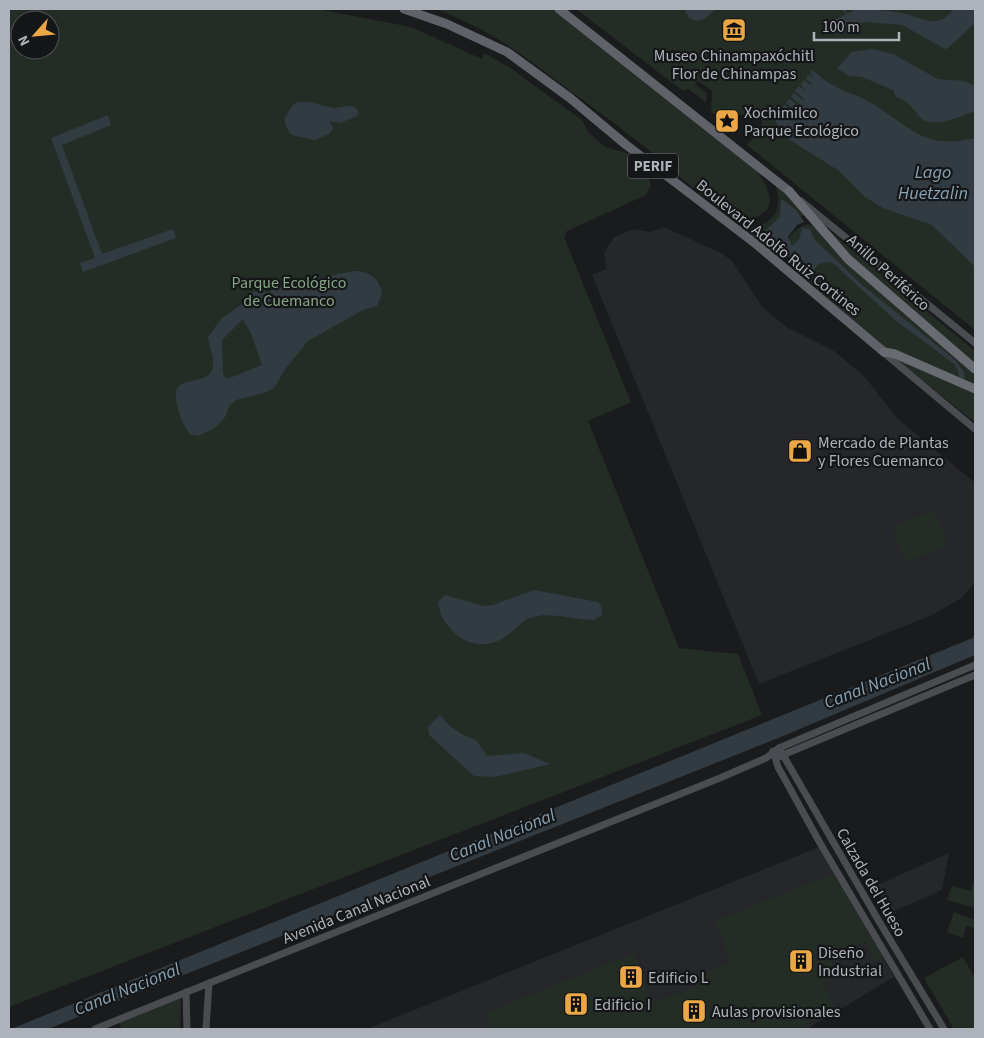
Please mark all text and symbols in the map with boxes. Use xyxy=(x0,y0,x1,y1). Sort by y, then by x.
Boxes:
north arrow xyxy=(10,10,60,60)
scale bar xyxy=(814,10,899,42)
museum icon: Museo Chinampaxóchitl Flor de Chinampas xyxy=(721,17,747,43)
text: 100 m xyxy=(822,17,860,38)
text: N xyxy=(13,32,35,49)
place label: Museo Chinampaxóchitl Flor de Chinampas xyxy=(654,45,814,85)
place label: Xochimilco Parque Ecológico xyxy=(744,102,859,142)
place icon: Xochimilco Parque Ecológico xyxy=(714,108,740,134)
road number: PERIF xyxy=(628,154,678,178)
water label: Lago Huetzalin xyxy=(898,160,968,206)
street label: Boulevard Adolfo Ruiz Cortines xyxy=(691,174,866,321)
street label: Anillo Periférico xyxy=(842,229,935,316)
park label: Parque Ecológico de Cuemanco xyxy=(232,272,346,312)
place label: Mercado de Plantas y Flores Cuemanco xyxy=(818,432,949,472)
shop icon: Mercado de Plantas y Flores Cuemanco xyxy=(787,438,813,464)
water label: Canal Nacional xyxy=(820,651,935,715)
water label: Canal Nacional xyxy=(445,803,559,868)
street label: Calzada del Hueso xyxy=(831,824,911,941)
street label: Avenida Canal Nacional xyxy=(279,870,433,950)
place label: Diseño Industrial xyxy=(818,942,882,982)
building icon: Diseño Industrial xyxy=(788,948,814,974)
water label: Canal Nacional xyxy=(70,957,184,1022)
building icon: Edificio L xyxy=(618,964,644,990)
place label: Edificio L xyxy=(648,967,709,989)
building icon: Edificio I xyxy=(563,991,589,1017)
place label: Edificio I xyxy=(594,994,651,1016)
building icon: Aulas provisionales xyxy=(681,998,707,1024)
place label: Aulas provisionales xyxy=(712,1001,841,1023)

